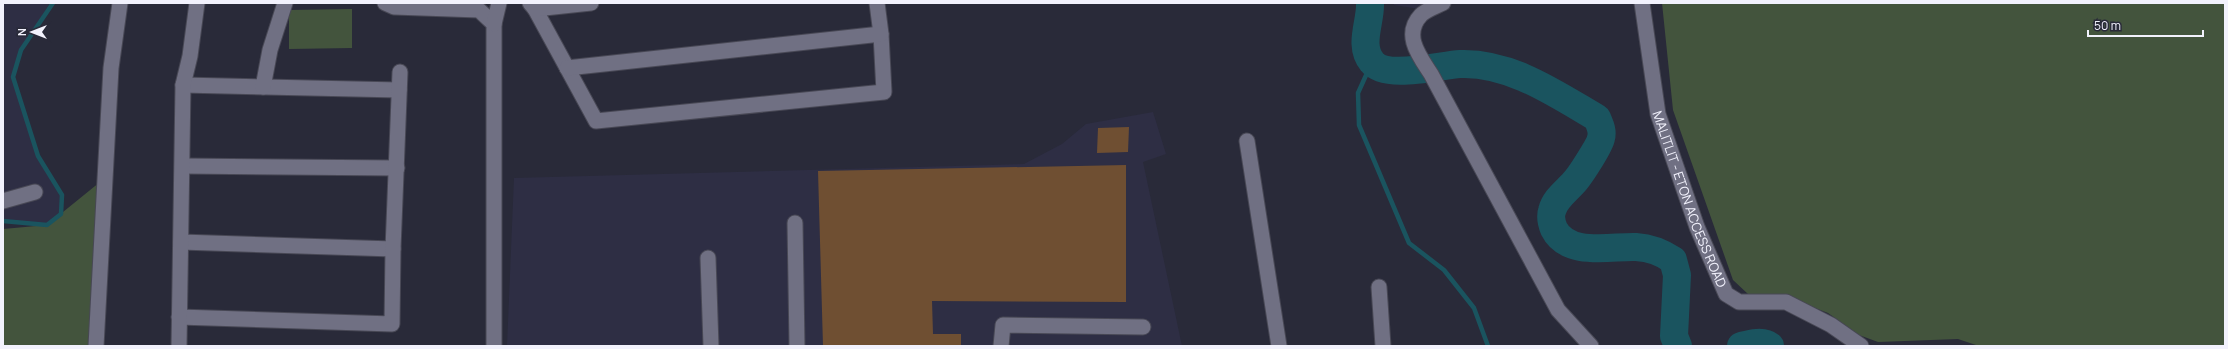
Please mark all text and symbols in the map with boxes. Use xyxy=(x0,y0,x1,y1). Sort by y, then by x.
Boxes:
north arrow xyxy=(12,12,52,52)
scale bar xyxy=(2088,12,2203,38)
text: 50 m xyxy=(2094,17,2121,34)
text: N xyxy=(14,28,29,36)
street label: MALITLIT - ETON ACCESS ROAD xyxy=(1649,108,1731,290)

